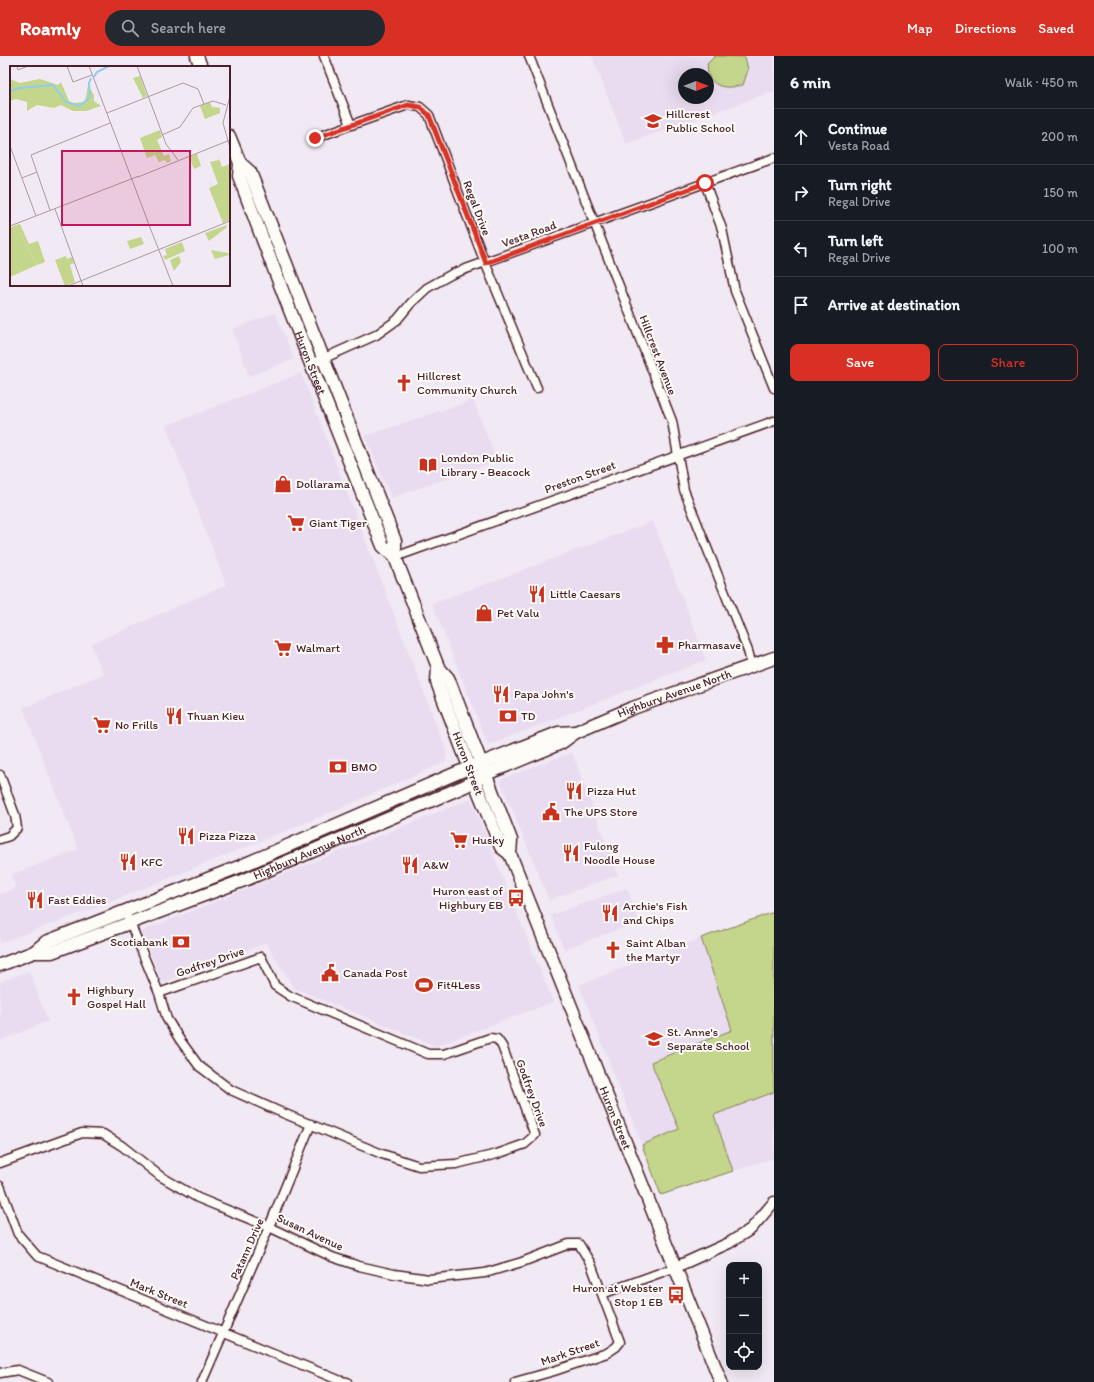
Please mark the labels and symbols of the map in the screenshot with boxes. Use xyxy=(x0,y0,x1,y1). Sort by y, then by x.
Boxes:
inset map xyxy=(10,66,230,286)
north arrow xyxy=(678,68,714,104)
place label: Hillcrest Public School xyxy=(666,107,735,135)
school or university icon: Hillcrest Public School xyxy=(643,111,663,131)
route end xyxy=(306,129,324,147)
route start xyxy=(696,174,714,192)
street label: Regal Drive xyxy=(460,179,494,238)
street label: Vesta Road xyxy=(500,218,559,250)
street label: Hillcrest Avenue xyxy=(636,313,680,397)
street label: Huron Street xyxy=(292,329,329,397)
place label: Hillcrest Community Church xyxy=(417,369,518,397)
church icon: Hillcrest Community Church xyxy=(394,373,414,393)
place label: London Public Library - Beacock xyxy=(441,451,531,479)
library icon: London Public Library - Beacock xyxy=(418,455,438,475)
street label: Preston Street xyxy=(542,457,618,496)
shop icon: Dollarama xyxy=(273,474,293,494)
place label: Dollarama xyxy=(296,477,351,491)
supermarket icon: Giant Tiger xyxy=(286,513,306,533)
place label: Giant Tiger xyxy=(309,516,367,530)
restaurant icon: Little Caesars xyxy=(527,584,547,604)
place label: Little Caesars xyxy=(550,587,621,601)
shop icon: Pet Valu xyxy=(474,603,494,623)
place label: Pet Valu xyxy=(497,606,540,620)
pharmacy icon: Pharmasave xyxy=(655,635,675,655)
supermarket icon: Walmart xyxy=(273,638,293,658)
place label: Pharmasave xyxy=(678,638,741,652)
place label: Walmart xyxy=(296,641,341,655)
street label: Highbury Avenue North xyxy=(615,666,734,721)
restaurant icon: Papa John's xyxy=(491,684,511,704)
place label: Papa John's xyxy=(514,687,574,701)
restaurant icon: Thuan Kieu xyxy=(164,706,184,726)
bank icon: TD xyxy=(498,706,518,726)
place label: Thuan Kieu xyxy=(187,709,245,723)
place label: TD xyxy=(521,709,536,723)
supermarket icon: No Frills xyxy=(92,715,112,735)
place label: No Frills xyxy=(115,718,158,732)
street label: Huron Street xyxy=(449,730,487,798)
bank icon: BMO xyxy=(328,757,348,777)
place label: BMO xyxy=(351,760,377,774)
restaurant icon: Pizza Hut xyxy=(564,781,584,801)
place label: Pizza Hut xyxy=(587,784,637,798)
public building icon: The UPS Store xyxy=(541,802,561,822)
place label: The UPS Store xyxy=(564,805,638,819)
street label: Highbury Avenue North xyxy=(251,822,368,882)
restaurant icon: Pizza Pizza xyxy=(176,826,196,846)
place label: Pizza Pizza xyxy=(199,829,257,843)
supermarket icon: Husky xyxy=(449,830,469,850)
place label: Husky xyxy=(472,833,504,847)
place label: Fulong Noodle House xyxy=(584,839,655,867)
restaurant icon: Fulong Noodle House xyxy=(561,843,581,863)
restaurant icon: KFC xyxy=(118,852,138,872)
place label: KFC xyxy=(141,855,163,869)
restaurant icon: A&W xyxy=(400,855,420,875)
place label: A&W xyxy=(423,858,449,872)
place label: Huron east of Highbury EB xyxy=(433,884,503,912)
bus stop icon: Huron east of Highbury EB xyxy=(506,888,526,908)
restaurant icon: Fast Eddies xyxy=(25,890,45,910)
place label: Fast Eddies xyxy=(48,893,106,907)
place label: Archie's Fish and Chips xyxy=(623,899,688,927)
restaurant icon: Archie's Fish and Chips xyxy=(600,903,620,923)
bank icon: Scotiabank xyxy=(171,932,191,952)
place label: Scotiabank xyxy=(110,935,168,949)
place label: Saint Alban the Martyr xyxy=(626,936,687,964)
church icon: Saint Alban the Martyr xyxy=(603,940,623,960)
street label: Godfrey Drive xyxy=(174,944,246,980)
public building icon: Canada Post xyxy=(320,963,340,983)
place label: Canada Post xyxy=(343,966,408,980)
sports icon: Fit4Less xyxy=(414,975,434,995)
place label: Fit4Less xyxy=(437,978,480,992)
place label: Highbury Gospel Hall xyxy=(87,983,146,1011)
church icon: Highbury Gospel Hall xyxy=(64,987,84,1007)
place label: St. Anne's Separate School xyxy=(667,1025,750,1053)
school or university icon: St. Anne's Separate School xyxy=(644,1029,664,1049)
street label: Godfrey Drive xyxy=(513,1057,551,1129)
street label: Huron Street xyxy=(596,1084,635,1152)
street label: Susan Avenue xyxy=(274,1210,346,1254)
street label: Patann Drive xyxy=(227,1216,267,1282)
street label: Mark Street xyxy=(128,1275,190,1311)
place label: Huron at Webster Stop 1 EB xyxy=(573,1281,663,1309)
bus stop icon: Huron at Webster Stop 1 EB xyxy=(666,1285,686,1305)
street label: Mark Street xyxy=(539,1335,602,1369)

